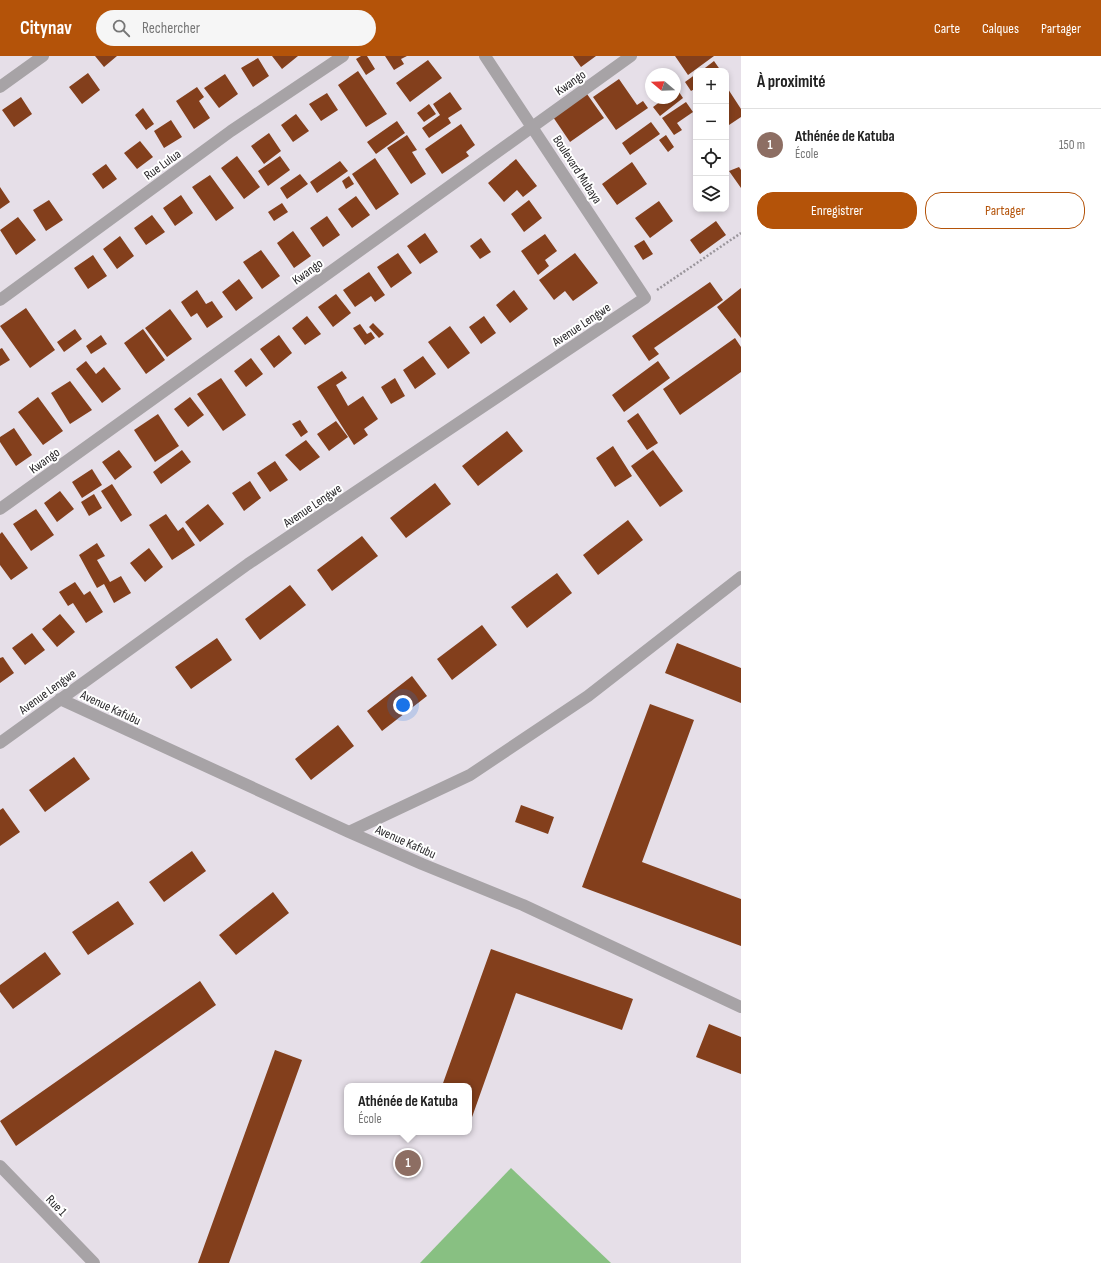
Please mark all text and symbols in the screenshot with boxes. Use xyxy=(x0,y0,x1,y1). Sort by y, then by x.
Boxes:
search box xyxy=(96,10,376,46)
text: Citynav xyxy=(20,17,72,40)
icon: search xyxy=(110,17,132,39)
text: Rechercher xyxy=(142,19,200,38)
text: Carte xyxy=(934,20,960,37)
text: Calques xyxy=(982,20,1019,37)
text: Partager xyxy=(1041,20,1081,37)
street label: Kwango xyxy=(552,67,589,99)
north arrow xyxy=(645,68,681,104)
map controls xyxy=(693,68,729,212)
button: + xyxy=(693,68,729,104)
text: À proximité xyxy=(757,72,825,92)
button: − xyxy=(693,104,729,140)
text: Athénée de Katuba xyxy=(795,127,895,146)
street label: Boulevard Mubaya xyxy=(549,132,605,207)
text: 1 xyxy=(767,137,773,153)
text: 150 m xyxy=(1059,137,1085,153)
button: locate xyxy=(693,140,729,176)
street label: Rue Lulua xyxy=(141,146,184,184)
text: École xyxy=(795,146,818,162)
button: layers xyxy=(693,176,729,212)
button: Enregistrer xyxy=(757,192,917,229)
button: Partager xyxy=(925,192,1085,229)
street label: Kwango xyxy=(289,255,326,288)
street label: Avenue Lengwe xyxy=(549,300,614,351)
street label: Kwango xyxy=(26,444,63,477)
street label: Avenue Lengwe xyxy=(280,481,345,532)
street label: Avenue Lengwe xyxy=(15,666,79,719)
street label: Avenue Kafubu xyxy=(77,687,143,729)
your location xyxy=(393,695,413,715)
street label: Avenue Kafubu xyxy=(372,821,438,862)
popup xyxy=(344,1083,472,1135)
text: Athénée de Katuba xyxy=(358,1092,458,1111)
text: École xyxy=(358,1111,382,1127)
pin: 1 xyxy=(395,1148,421,1178)
street label: Rue 1 xyxy=(42,1192,70,1220)

